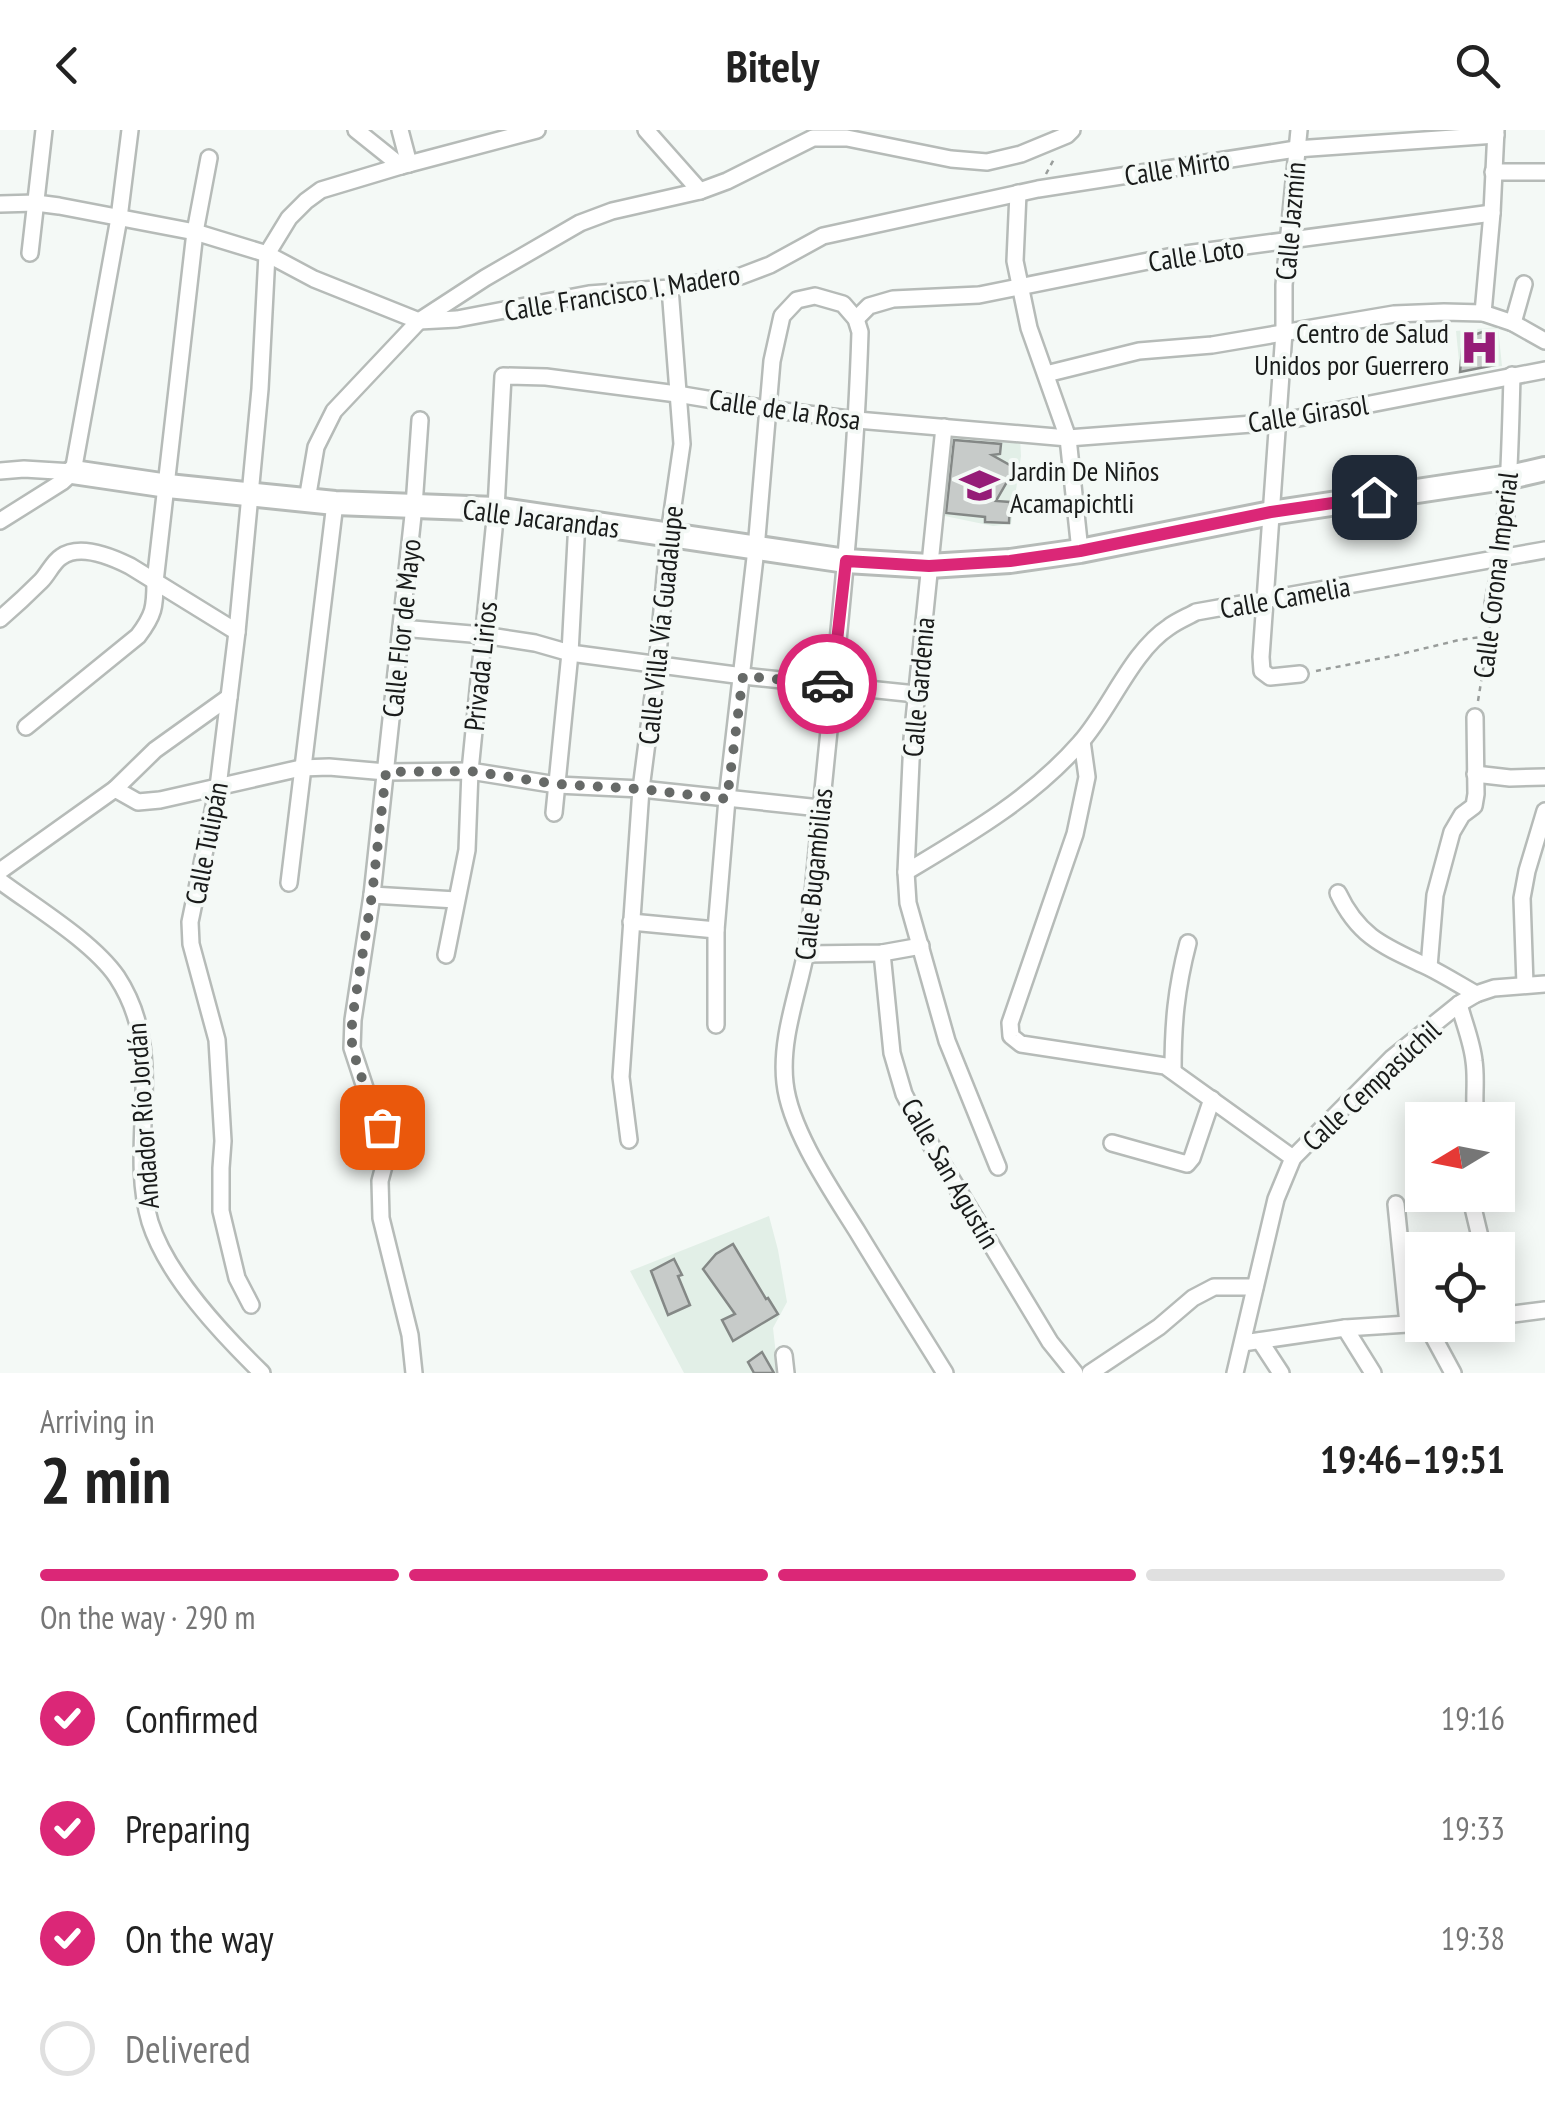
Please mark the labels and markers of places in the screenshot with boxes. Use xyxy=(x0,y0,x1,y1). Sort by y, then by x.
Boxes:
place label: Centro de Salud Unidos por Guerrero xyxy=(1254,314,1449,383)
hospital icon: Centro de Salud Unidos por Guerrero xyxy=(1458,327,1500,369)
place label: Jardin De Niños Acamapichtli xyxy=(1009,452,1159,521)
pin xyxy=(1332,455,1417,540)
school or university icon: Jardin De Niños Acamapichtli xyxy=(959,465,1001,507)
pin xyxy=(340,1085,425,1170)

